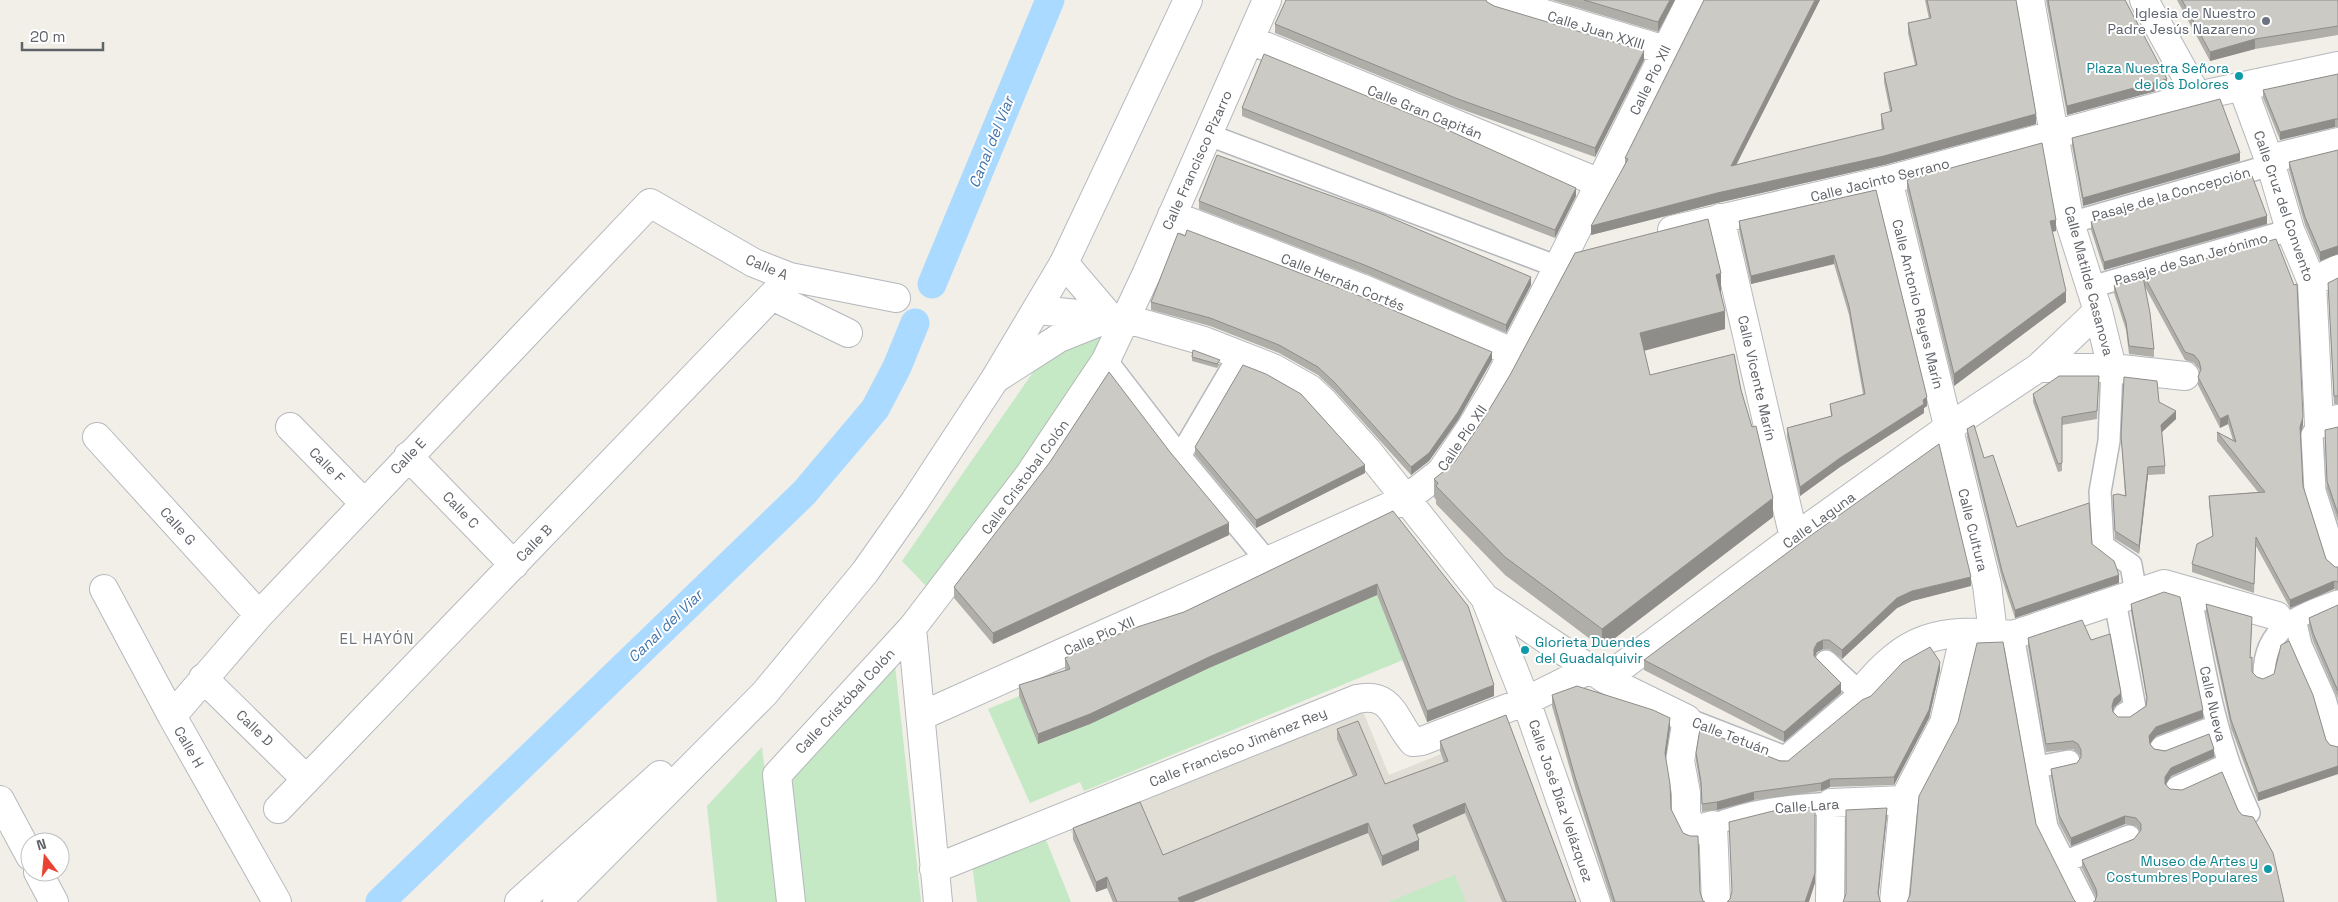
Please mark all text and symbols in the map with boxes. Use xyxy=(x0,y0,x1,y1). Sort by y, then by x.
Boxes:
place label: Iglesia de Nuestro Padre Jesús Nazareno xyxy=(2108,4,2256,38)
street label: Calle Juan XXIII xyxy=(1545,7,1647,53)
marker: Iglesia de Nuestro Padre Jesús Nazareno xyxy=(2260,15,2272,27)
scale bar xyxy=(22,20,104,52)
text: 20 m xyxy=(30,27,65,46)
street label: Calle Pío XII xyxy=(1625,42,1675,118)
place label: Plaza Nuestra Señora de los Dolores xyxy=(2087,59,2229,93)
marker: Plaza Nuestra Señora de los Dolores xyxy=(2233,70,2245,82)
street label: Calle Gran Capitán xyxy=(1365,81,1485,143)
street label: Calle Francisco Pizarro xyxy=(1158,87,1236,233)
water label: Canal del Viar xyxy=(964,92,1018,190)
street label: Calle Cruz del Convento xyxy=(2250,128,2318,284)
street label: Calle Jacinto Serrano xyxy=(1809,154,1951,206)
street label: Pasaje de la Concepción xyxy=(2090,163,2252,225)
street label: Calle Matilde Casanova xyxy=(2060,204,2118,358)
street label: Calle Antonio Reyes Marín xyxy=(1888,217,1948,391)
street label: Pasaje de San Jerónimo xyxy=(2112,228,2270,290)
street label: Calle Hernán Cortés xyxy=(1278,249,1408,315)
street label: Calle A xyxy=(743,250,791,284)
street label: Calle Vicente Marín xyxy=(1734,313,1780,443)
street label: Calle Pío XII xyxy=(1433,402,1491,474)
street label: Calle Cristobal Colón xyxy=(977,416,1073,538)
street label: Calle E xyxy=(386,434,430,478)
street label: Calle F xyxy=(305,443,349,487)
street label: Calle Cultura xyxy=(1954,487,1992,573)
street label: Calle C xyxy=(439,488,483,532)
street label: Calle Laguna xyxy=(1779,488,1859,552)
street label: Calle G xyxy=(156,503,200,549)
street label: Calle B xyxy=(512,521,556,565)
water label: Canal del Viar xyxy=(624,585,707,666)
street label: Calle Pío XII xyxy=(1061,612,1137,660)
district label: EL HAYÓN xyxy=(340,629,415,648)
place label: Glorieta Duendes del Guadalquivir xyxy=(1535,633,1651,667)
street label: Calle Cristóbal Colón xyxy=(791,644,899,758)
marker: Glorieta Duendes del Guadalquivir xyxy=(1519,644,1531,656)
street label: Calle Nueva xyxy=(2196,664,2230,744)
street label: Calle Francisco Jiménez Rey xyxy=(1147,703,1329,791)
street label: Calle D xyxy=(233,706,277,750)
street label: Calle Tetuán xyxy=(1690,713,1772,759)
street label: Calle José Díaz Velázquez xyxy=(1525,717,1597,885)
street label: Calle H xyxy=(170,723,208,771)
street label: Calle Lara xyxy=(1774,795,1840,817)
north arrow xyxy=(20,832,70,882)
text: N xyxy=(34,835,48,854)
place label: Museo de Artes y Costumbres Populares xyxy=(2106,852,2258,886)
marker: Museo de Artes y Costumbres Populares xyxy=(2262,863,2274,875)

